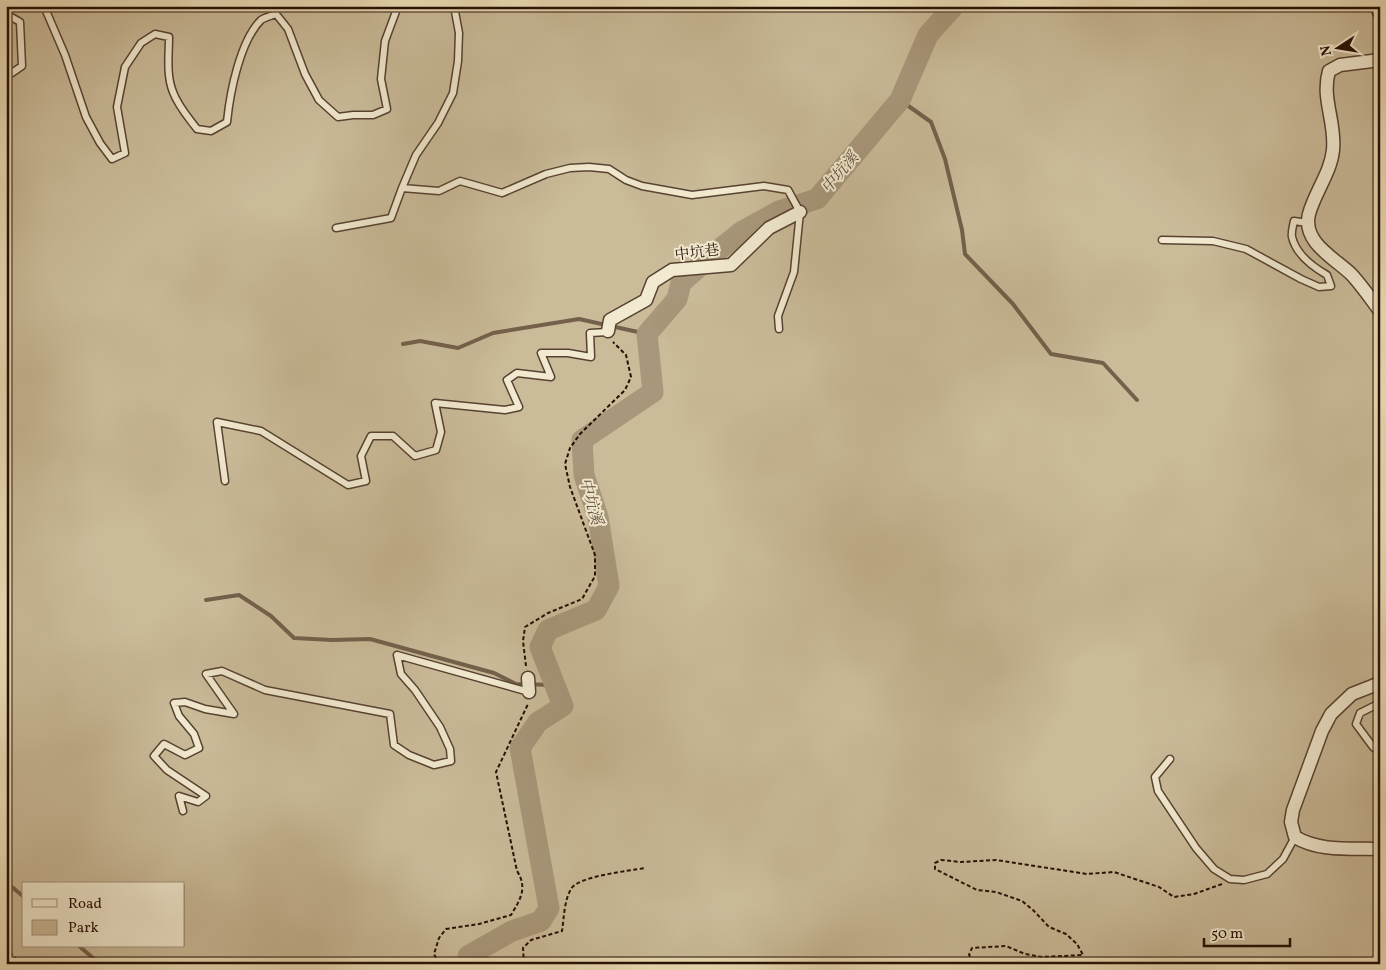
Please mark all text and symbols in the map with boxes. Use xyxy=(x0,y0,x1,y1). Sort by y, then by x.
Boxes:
north arrow xyxy=(1314,22,1364,72)
text: N xyxy=(1316,43,1337,57)
water label: 中坑溪 xyxy=(817,146,866,199)
street label: 中坑巷 xyxy=(674,240,721,267)
water label: 中坑溪 xyxy=(573,475,607,529)
legend xyxy=(22,882,185,948)
text: Road xyxy=(68,894,102,915)
scale bar xyxy=(1204,915,1290,947)
text: Park xyxy=(68,918,99,939)
text: 50 m xyxy=(1211,924,1243,945)

